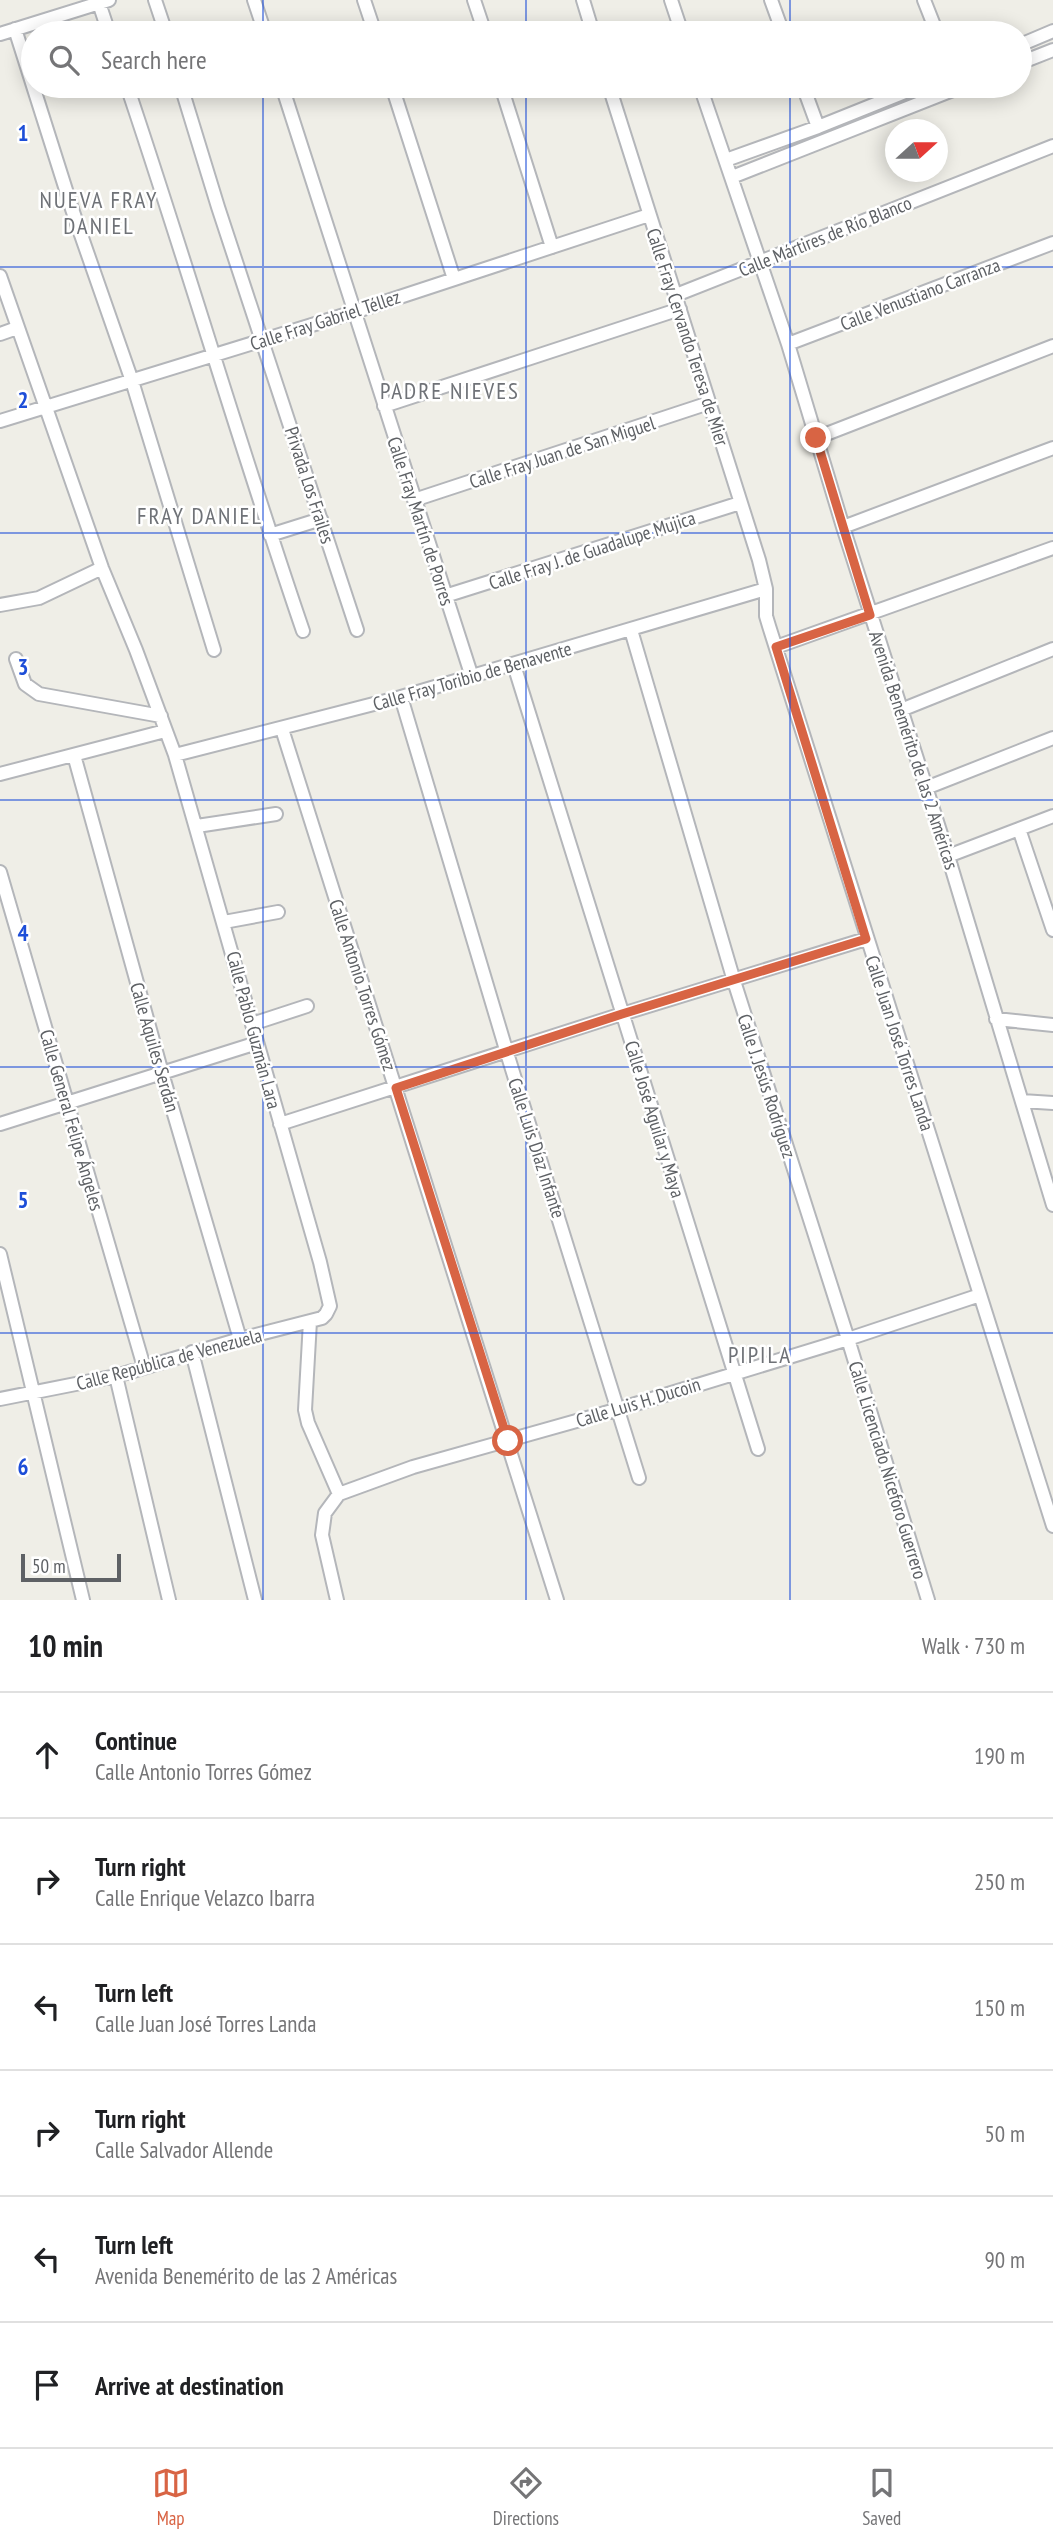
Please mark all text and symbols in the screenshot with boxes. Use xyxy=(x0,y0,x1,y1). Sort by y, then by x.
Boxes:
search box xyxy=(21,21,1032,98)
icon: search xyxy=(45,41,83,79)
text: Search here xyxy=(101,43,207,76)
text: 1 xyxy=(18,118,29,147)
north arrow xyxy=(885,119,948,182)
district label: NUEVA FRAY DANIEL xyxy=(40,185,159,240)
street label: Calle Mártires de Río Blanco xyxy=(735,190,915,282)
street label: Calle Fray Cervando Teresa de Mier xyxy=(641,225,735,450)
street label: Calle Venustiano Carranza xyxy=(837,252,1003,336)
street label: Calle Fray Gabriel Téllez xyxy=(247,284,403,356)
district label: PADRE NIEVES xyxy=(380,376,520,405)
text: 2 xyxy=(18,385,29,414)
street label: Calle Fray Juan de San Miguel xyxy=(466,410,659,493)
route end xyxy=(800,422,831,453)
street label: Privada Los Frailes xyxy=(280,424,340,546)
street label: Calle Fray Martín de Porres xyxy=(382,434,460,608)
district label: FRAY DANIEL xyxy=(137,501,263,530)
street label: Calle Fray J. de Guadalupe Mujica xyxy=(486,505,698,595)
street label: Avenida Benemérito de las 2 Américas xyxy=(864,628,964,872)
street label: Calle Fray Toribio de Benavente xyxy=(370,636,574,716)
text: 3 xyxy=(18,652,29,681)
street label: Calle Antonio Torres Gómez xyxy=(324,896,402,1074)
text: 4 xyxy=(18,918,29,947)
street label: Calle Pablo Guzmán Lara xyxy=(221,949,287,1111)
street label: Calle Juan José Torres Landa xyxy=(860,952,940,1134)
street label: Calle Aquiles Serdán xyxy=(125,979,185,1115)
street label: Calle J. Jesús Rodríguez xyxy=(732,1011,802,1161)
street label: Calle General Felipe Ángeles xyxy=(35,1027,109,1213)
street label: Calle José Aguilar y Maya xyxy=(620,1038,690,1200)
street label: Calle Luis Díaz Infante xyxy=(503,1075,571,1221)
text: 5 xyxy=(18,1185,29,1214)
street label: Calle República de Venezuela xyxy=(74,1323,264,1395)
district label: PIPILA xyxy=(728,1340,792,1369)
street label: Calle Licenciado Niceforo Guerrero xyxy=(843,1358,933,1582)
street label: Calle Luis H. Ducoin xyxy=(573,1372,703,1432)
route start xyxy=(492,1425,523,1456)
text: 6 xyxy=(18,1452,29,1481)
scale bar xyxy=(21,1551,121,1583)
text: 50 m xyxy=(32,1554,66,1578)
text: 10 min xyxy=(28,1626,103,1665)
text: Walk · 730 m xyxy=(922,1631,1025,1660)
text: Continue xyxy=(95,1724,177,1757)
icon: ahead xyxy=(28,1736,66,1774)
text: 190 m xyxy=(974,1741,1025,1770)
text: Calle Antonio Torres Gómez xyxy=(95,1757,312,1786)
text: Turn right xyxy=(95,1850,186,1883)
icon: right xyxy=(28,1862,66,1900)
text: 250 m xyxy=(974,1867,1025,1896)
text: Calle Enrique Velazco Ibarra xyxy=(95,1883,315,1912)
text: Turn left xyxy=(95,1976,173,2009)
icon: left xyxy=(28,1988,66,2026)
text: 150 m xyxy=(974,1993,1025,2022)
text: Calle Juan José Torres Landa xyxy=(95,2009,317,2038)
text: Turn right xyxy=(95,2102,186,2135)
icon: right xyxy=(28,2114,66,2152)
text: 50 m xyxy=(984,2119,1025,2148)
text: Calle Salvador Allende xyxy=(95,2135,273,2164)
text: Turn left xyxy=(95,2228,173,2261)
icon: left xyxy=(28,2240,66,2278)
text: 90 m xyxy=(984,2245,1025,2274)
text: Avenida Benemérito de las 2 Américas xyxy=(95,2261,397,2290)
icon: arrive xyxy=(28,2366,66,2404)
text: Arrive at destination xyxy=(95,2369,284,2402)
tab: Map xyxy=(152,2464,190,2530)
tab: Directions xyxy=(493,2464,559,2530)
tab: Saved xyxy=(862,2464,901,2530)

